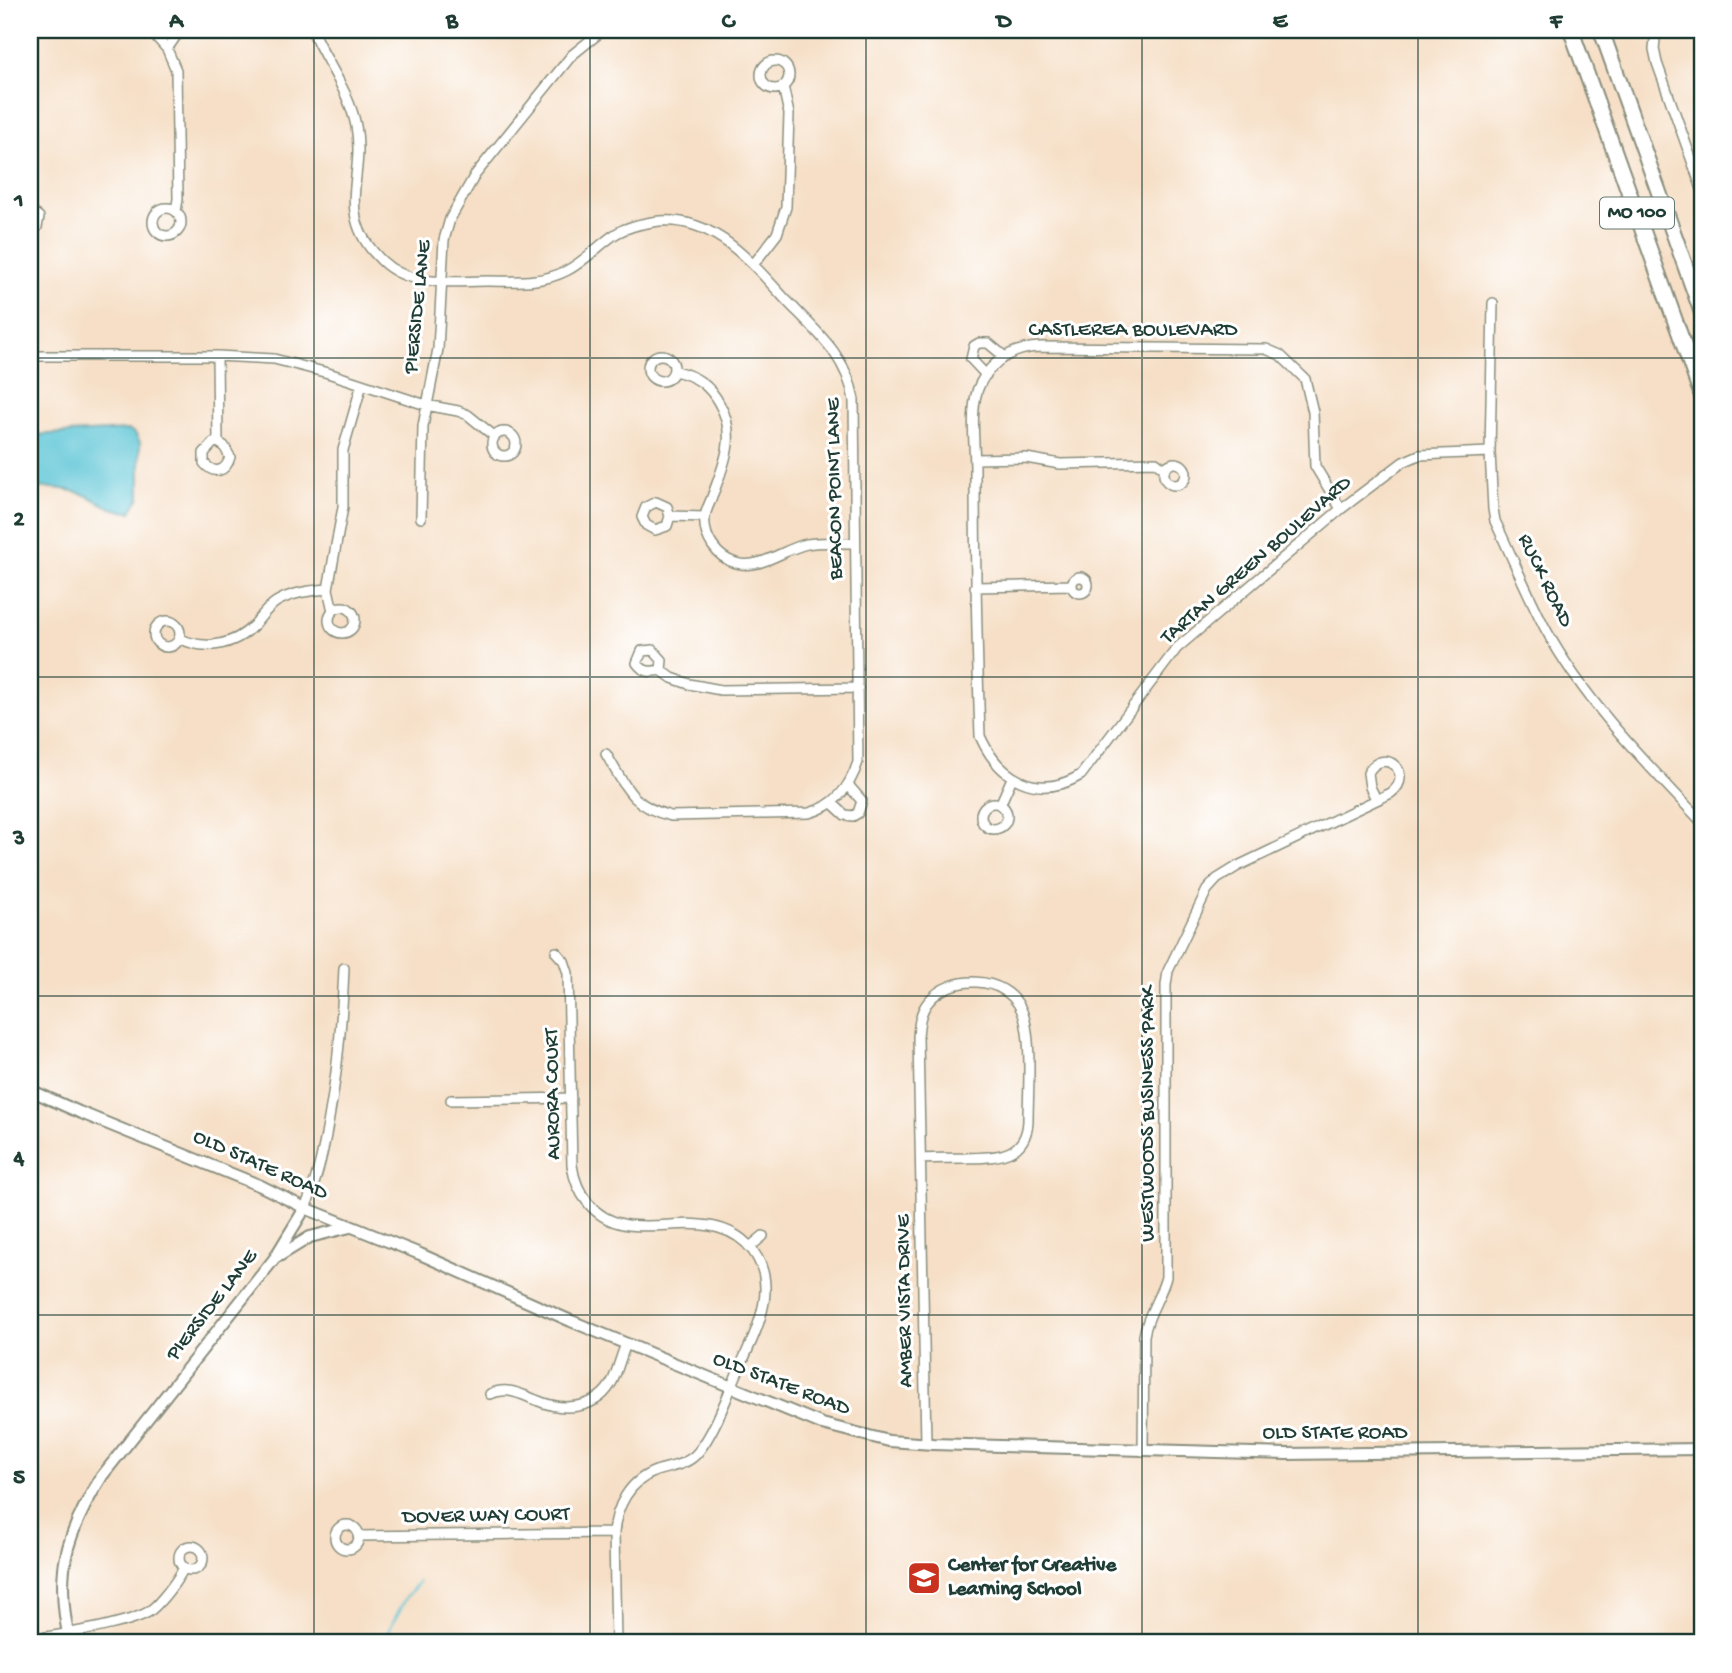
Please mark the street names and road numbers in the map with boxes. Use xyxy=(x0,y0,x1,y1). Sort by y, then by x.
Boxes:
road number: MO 100 xyxy=(1600,197,1674,228)
street label: PIERSIDE LANE xyxy=(399,238,439,376)
street label: CASTLEREA BOULEVARD xyxy=(1029,319,1238,344)
street label: BEACON POINT LANE xyxy=(822,397,850,581)
street label: TARTAN GREEN BOULEVARD xyxy=(1156,471,1358,651)
street label: RUCK ROAD xyxy=(1511,530,1577,632)
street label: WESTWOODS BUSINESS PARK xyxy=(1137,984,1162,1242)
street label: AURORA COURT xyxy=(540,1027,568,1160)
street label: OLD STATE ROAD xyxy=(189,1125,332,1207)
street label: AMBER VISTA DRIVE xyxy=(892,1213,920,1388)
street label: PIERSIDE LANE xyxy=(161,1245,265,1367)
street label: OLD STATE ROAD xyxy=(709,1347,853,1423)
street label: OLD STATE ROAD xyxy=(1262,1422,1408,1447)
street label: DOVER WAY COURT xyxy=(400,1503,571,1531)

